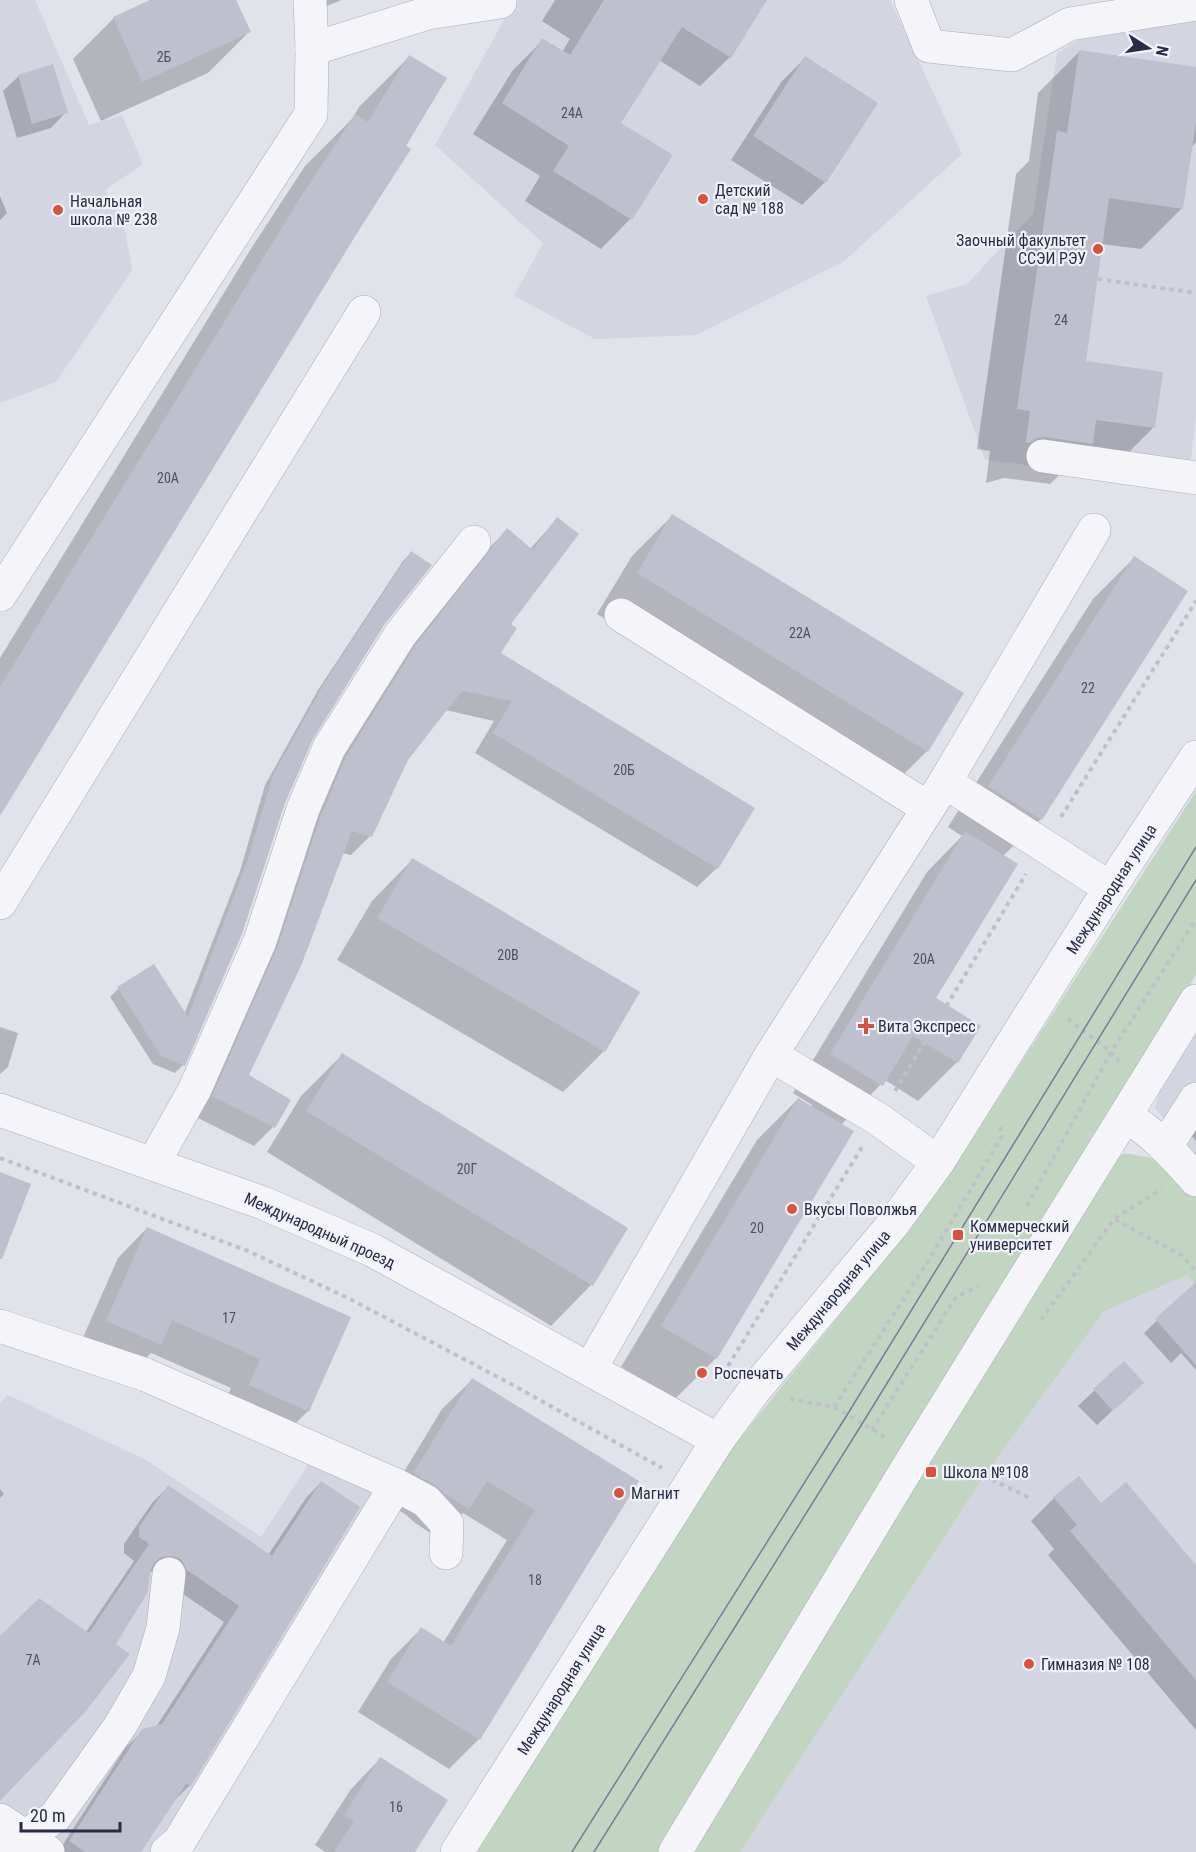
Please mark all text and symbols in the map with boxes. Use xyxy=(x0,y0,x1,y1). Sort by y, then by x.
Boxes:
north arrow xyxy=(1118,18,1178,78)
text: N xyxy=(1152,44,1172,58)
house number: 2Б xyxy=(157,49,172,65)
house number: 24А xyxy=(561,105,583,121)
place label: Детский сад № 188 xyxy=(715,181,784,218)
place label: Начальная школа № 238 xyxy=(70,192,158,229)
marker: Детский сад № 188 xyxy=(696,192,710,206)
marker: Начальная школа № 238 xyxy=(51,203,65,217)
place label: Заочный факультет ССЭИ РЭУ xyxy=(956,231,1086,268)
marker: Заочный факультет ССЭИ РЭУ xyxy=(1091,242,1105,256)
house number: 24 xyxy=(1054,312,1068,328)
house number: 20А xyxy=(157,470,179,486)
house number: 22А xyxy=(789,625,811,641)
house number: 22 xyxy=(1081,680,1095,696)
house number: 20Б xyxy=(613,762,635,778)
street label: Международная улица xyxy=(1062,821,1161,958)
house number: 20В xyxy=(497,947,519,963)
house number: 20А xyxy=(913,951,935,967)
place label: Вита Экспресс xyxy=(878,1017,976,1036)
marker: Вита Экспресс xyxy=(859,1019,873,1033)
house number: 20Г xyxy=(457,1161,477,1177)
street label: Международный проезд xyxy=(241,1189,399,1273)
place label: Вкусы Поволжья xyxy=(804,1200,917,1219)
marker: Вкусы Поволжья xyxy=(785,1202,799,1216)
place label: Коммерческий университет xyxy=(970,1217,1069,1254)
house number: 20 xyxy=(750,1220,764,1236)
street label: Международная улица xyxy=(783,1226,894,1354)
marker: Коммерческий университет xyxy=(951,1228,965,1242)
house number: 17 xyxy=(222,1310,236,1326)
place label: Роспечать xyxy=(714,1364,784,1383)
marker: Роспечать xyxy=(695,1366,709,1380)
place label: Школа №108 xyxy=(943,1463,1029,1482)
marker: Школа №108 xyxy=(924,1465,938,1479)
place label: Магнит xyxy=(631,1484,680,1503)
marker: Магнит xyxy=(612,1486,626,1500)
house number: 18 xyxy=(528,1572,542,1588)
street label: Международная улица xyxy=(513,1620,610,1758)
house number: 7А xyxy=(26,1652,40,1668)
place label: Гимназия № 108 xyxy=(1041,1655,1150,1674)
marker: Гимназия № 108 xyxy=(1022,1657,1036,1671)
scale bar xyxy=(21,1795,120,1833)
house number: 16 xyxy=(389,1799,403,1815)
text: 20 m xyxy=(30,1805,65,1826)

